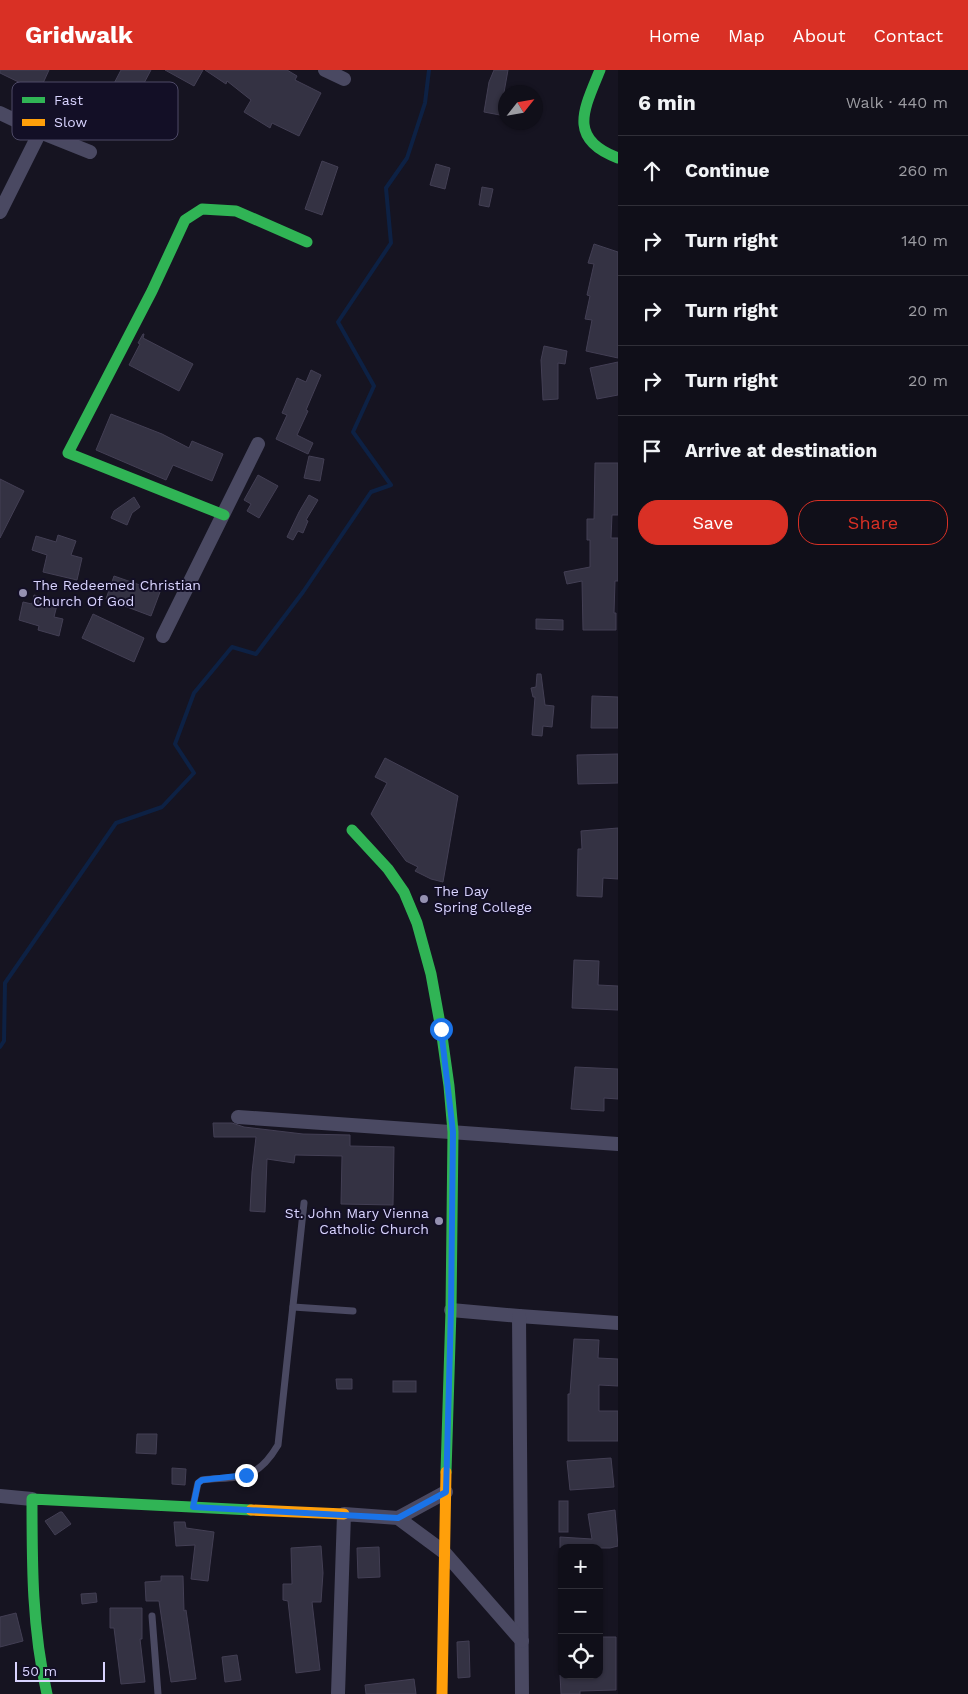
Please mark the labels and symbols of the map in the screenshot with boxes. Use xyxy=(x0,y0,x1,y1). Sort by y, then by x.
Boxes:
legend xyxy=(12,82,178,140)
north arrow xyxy=(498,85,543,130)
text: Fast xyxy=(54,92,83,108)
text: Slow xyxy=(54,114,87,130)
place label: The Redeemed Christian Church Of God xyxy=(33,577,201,609)
marker: The Redeemed Christian Church Of God xyxy=(17,587,29,599)
place label: The Day Spring College xyxy=(434,883,532,915)
marker: The Day Spring College xyxy=(418,893,430,905)
route start xyxy=(430,1018,453,1041)
place label: St. John Mary Vienna Catholic Church xyxy=(285,1205,429,1237)
marker: St. John Mary Vienna Catholic Church xyxy=(433,1215,445,1227)
route end xyxy=(235,1464,258,1487)
scale bar xyxy=(15,1659,105,1682)

